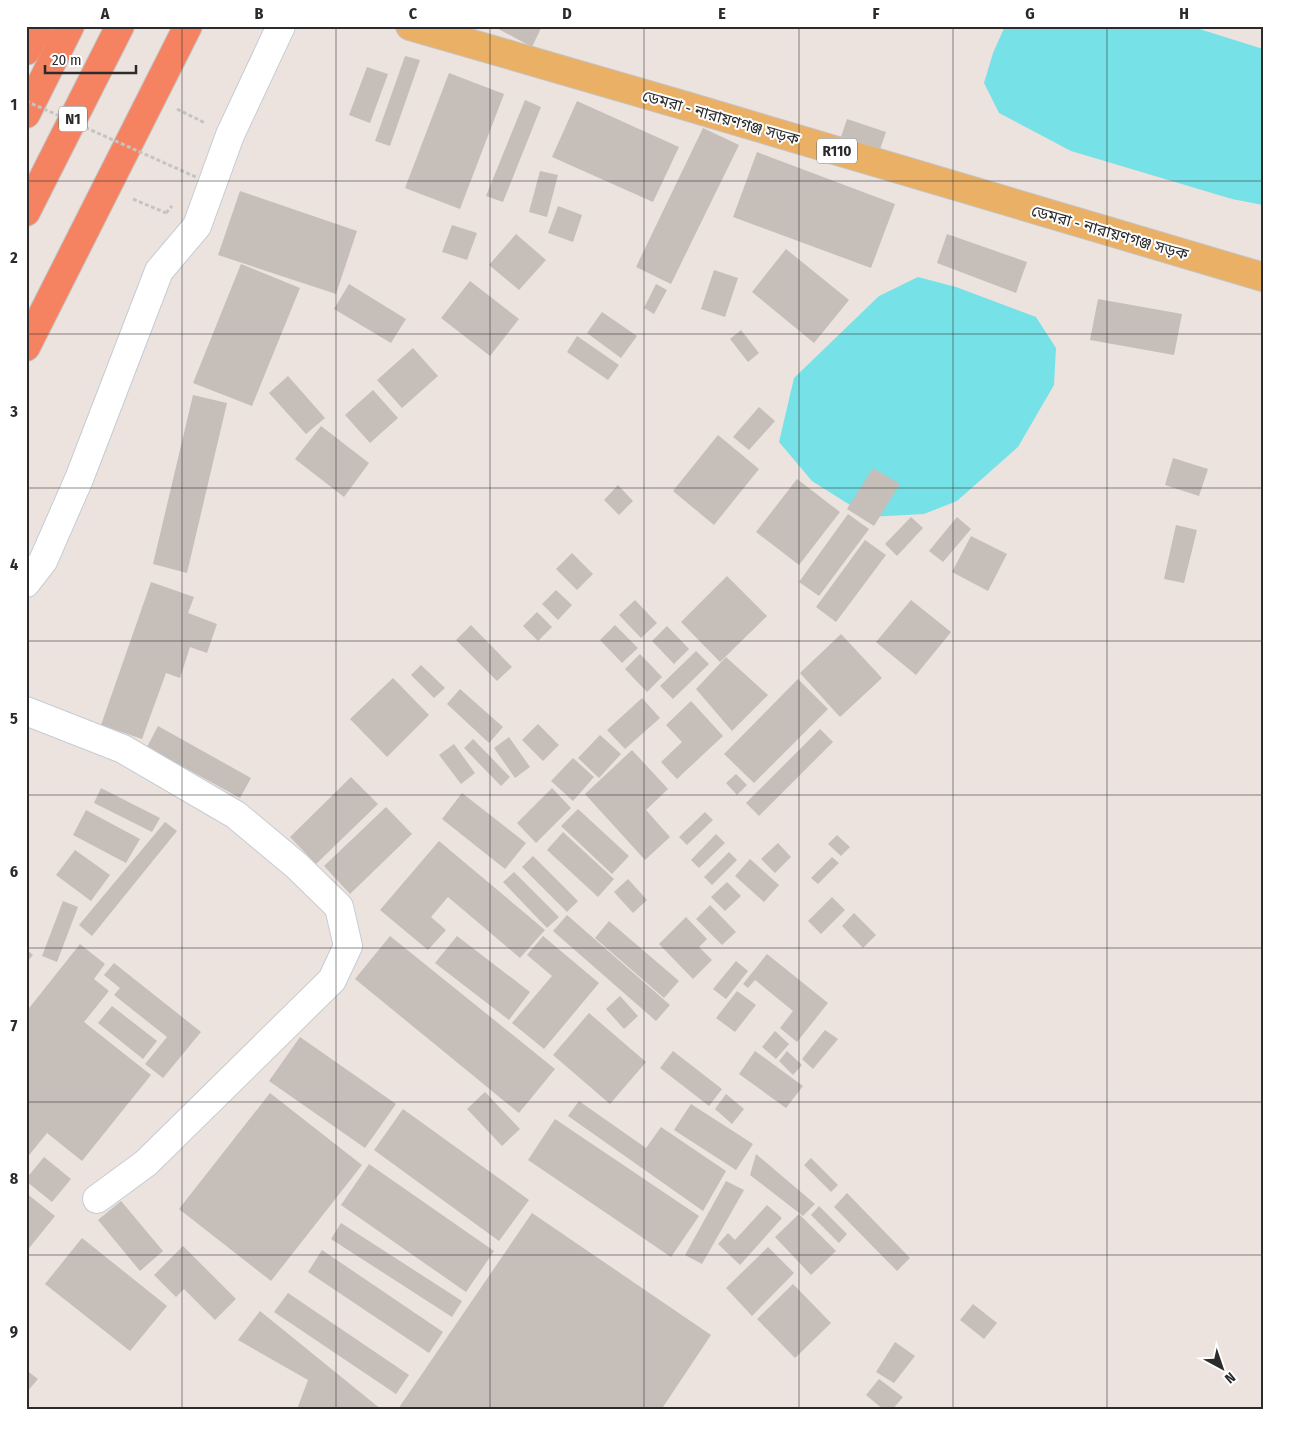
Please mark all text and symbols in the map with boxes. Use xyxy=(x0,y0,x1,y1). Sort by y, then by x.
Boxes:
text: A xyxy=(100,4,110,23)
text: B xyxy=(255,4,264,23)
text: C xyxy=(409,4,418,23)
text: D xyxy=(562,4,572,23)
text: E xyxy=(718,4,726,23)
text: F xyxy=(872,4,880,23)
text: G xyxy=(1025,4,1035,23)
text: H xyxy=(1179,4,1189,23)
scale bar xyxy=(45,42,136,74)
text: 20 m xyxy=(52,51,82,69)
street label: ডেমরা - নারায়ণগঞ্জ সড়ক xyxy=(640,86,803,149)
text: 1 xyxy=(11,95,17,114)
road number: N1 xyxy=(59,106,87,132)
road number: R110 xyxy=(817,138,857,164)
street label: ডেমরা - নারায়ণগঞ্জ সড়ক xyxy=(1029,201,1192,264)
text: 2 xyxy=(9,248,18,267)
text: 3 xyxy=(9,402,18,421)
text: 4 xyxy=(10,555,18,574)
text: 5 xyxy=(10,709,18,728)
text: 6 xyxy=(10,862,18,881)
text: 7 xyxy=(11,1016,18,1035)
text: 8 xyxy=(10,1169,19,1188)
text: 9 xyxy=(10,1322,18,1341)
north arrow xyxy=(1196,1344,1246,1394)
text: N xyxy=(1221,1368,1239,1387)

